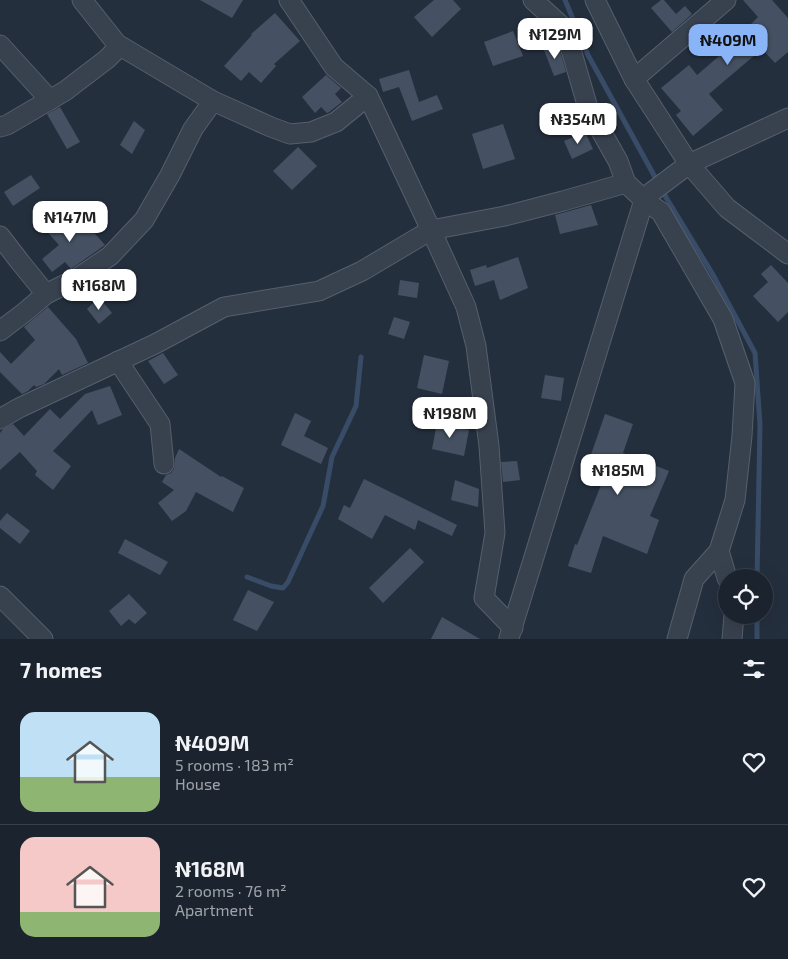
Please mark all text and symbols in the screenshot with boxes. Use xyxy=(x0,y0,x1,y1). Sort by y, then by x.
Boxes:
pin: ₦129M xyxy=(520,18,590,60)
pin: ₦409M xyxy=(693,23,763,66)
text: ₦129M xyxy=(529,24,581,43)
text: ₦409M xyxy=(700,30,756,49)
pin: ₦354M xyxy=(543,102,613,145)
text: ₦354M xyxy=(550,109,606,128)
pin: ₦147M xyxy=(35,200,105,243)
text: ₦147M xyxy=(44,207,96,226)
pin: ₦168M xyxy=(64,268,134,311)
text: ₦168M xyxy=(72,275,126,294)
pin: ₦198M xyxy=(415,396,485,439)
text: ₦198M xyxy=(423,403,477,422)
pin: ₦185M xyxy=(583,454,653,496)
text: ₦185M xyxy=(592,460,644,479)
map controls xyxy=(718,569,773,624)
button: locate xyxy=(718,569,773,624)
icon: filters xyxy=(740,655,768,683)
text: 7 homes xyxy=(20,657,102,682)
text: ₦409M xyxy=(175,730,249,755)
icon: home xyxy=(60,732,120,792)
icon: heart xyxy=(740,748,768,776)
text: 5 rooms · 183 m² xyxy=(175,755,294,774)
text: House xyxy=(175,774,221,793)
text: ₦168M xyxy=(175,856,245,881)
icon: home xyxy=(60,857,120,917)
icon: heart xyxy=(740,873,768,901)
text: 2 rooms · 76 m² xyxy=(175,881,287,900)
text: Apartment xyxy=(175,900,254,919)

